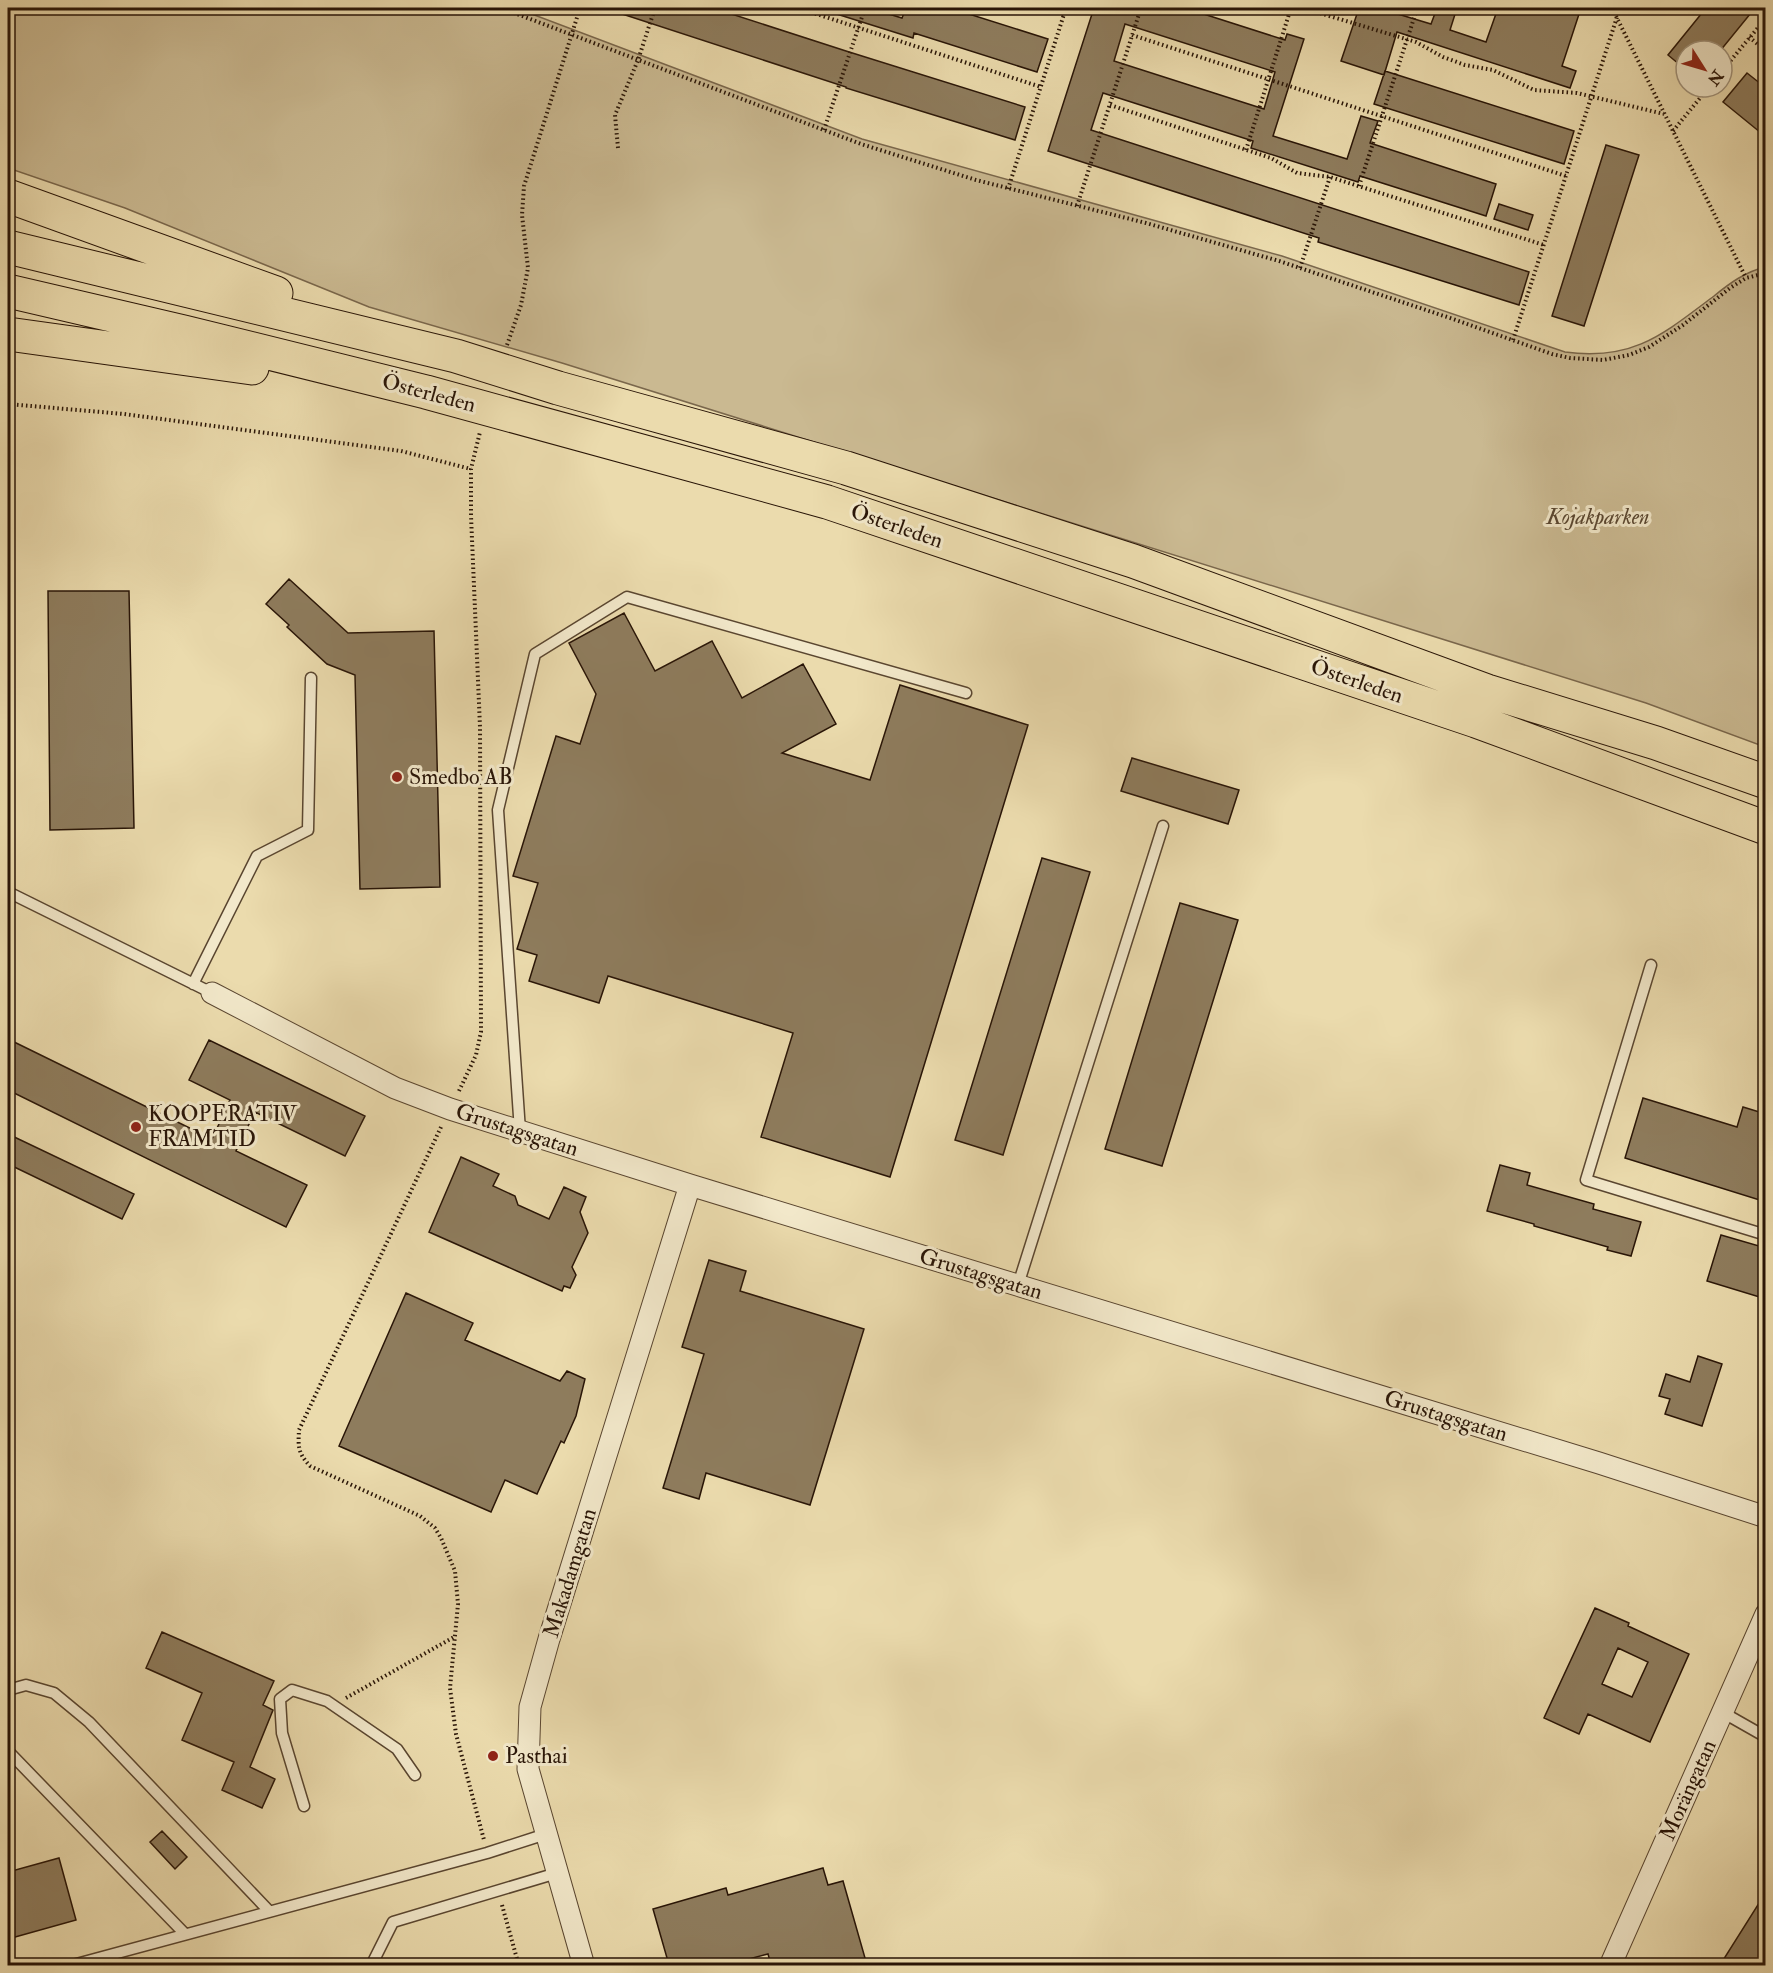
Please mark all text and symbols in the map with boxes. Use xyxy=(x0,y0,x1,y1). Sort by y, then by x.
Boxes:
north arrow xyxy=(1674,39,1734,99)
text: N xyxy=(1702,65,1728,90)
street label: Österleden xyxy=(379,367,479,419)
street label: Österleden xyxy=(847,497,947,555)
park label: Kojakparken xyxy=(1546,503,1649,531)
street label: Österleden xyxy=(1307,652,1407,710)
place label: Smedbo AB xyxy=(409,763,513,791)
marker: Smedbo AB xyxy=(390,770,404,784)
street label: Grustagsgatan xyxy=(452,1097,582,1163)
place label: KOOPERATIV FRAMTID xyxy=(148,1100,298,1153)
marker: KOOPERATIV FRAMTID xyxy=(129,1120,143,1134)
street label: Grustagsgatan xyxy=(916,1242,1046,1306)
street label: Grustagsgatan xyxy=(1381,1384,1511,1448)
street label: Makadamgatan xyxy=(537,1505,603,1641)
street label: Morängatan xyxy=(1653,1735,1723,1845)
place label: Pasthai xyxy=(505,1742,568,1770)
marker: Pasthai xyxy=(486,1749,500,1763)

